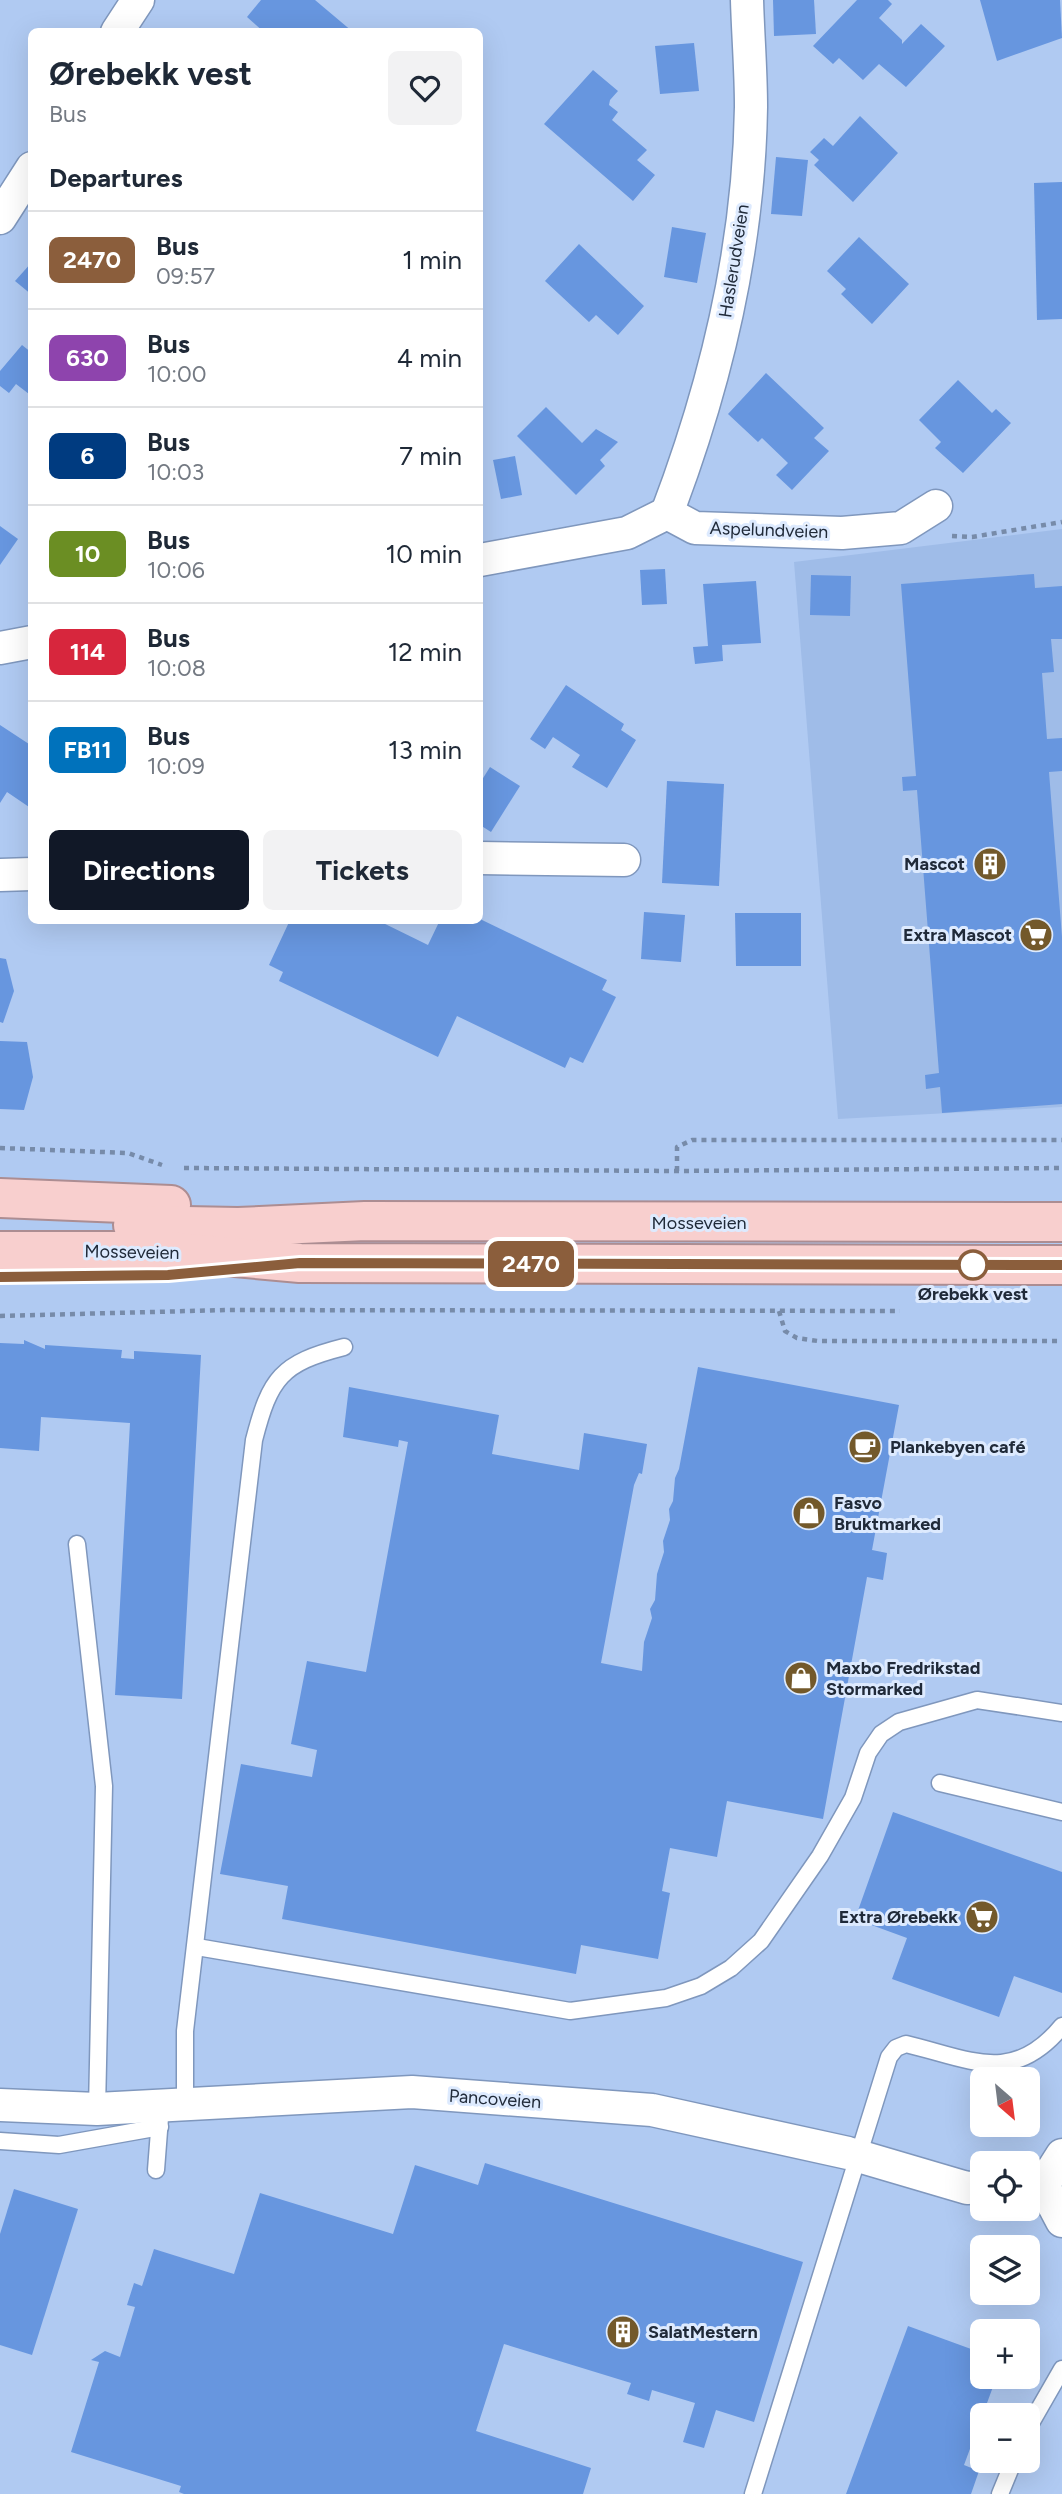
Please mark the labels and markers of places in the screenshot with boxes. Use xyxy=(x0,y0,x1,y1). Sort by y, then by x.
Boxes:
building icon: Mascot xyxy=(971,845,1009,883)
place label: Mascot xyxy=(904,853,965,875)
supermarket icon: Extra Mascot xyxy=(1017,916,1055,954)
place label: Extra Mascot xyxy=(903,924,1012,946)
marker: Ørebekk vest xyxy=(958,1250,988,1280)
place label: Ørebekk vest xyxy=(918,1283,1028,1305)
cafe icon: Plankebyen café xyxy=(846,1428,884,1466)
place label: Plankebyen café xyxy=(890,1436,1026,1458)
place label: Fasvo Bruktmarked xyxy=(834,1492,941,1535)
shop icon: Fasvo Bruktmarked xyxy=(790,1494,828,1532)
place label: Maxbo Fredrikstad Stormarked xyxy=(826,1657,980,1700)
shop icon: Maxbo Fredrikstad Stormarked xyxy=(782,1659,820,1697)
supermarket icon: Extra Ørebekk xyxy=(963,1898,1001,1936)
place label: Extra Ørebekk xyxy=(839,1906,958,1928)
building icon: SalatMestern xyxy=(604,2313,642,2351)
place label: SalatMestern xyxy=(648,2321,758,2343)

